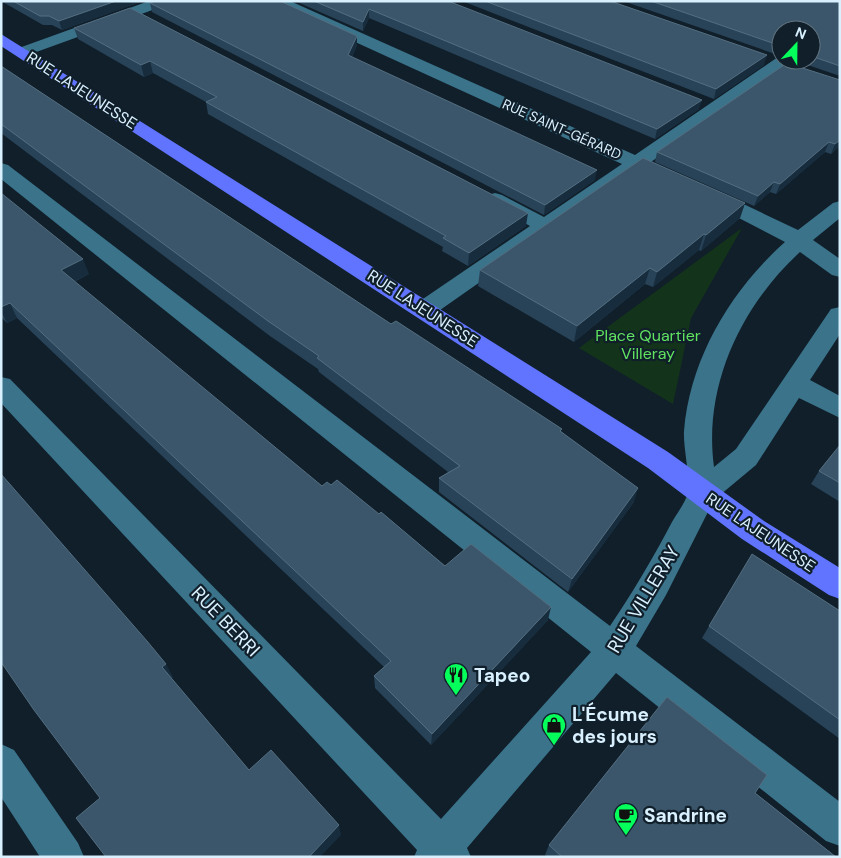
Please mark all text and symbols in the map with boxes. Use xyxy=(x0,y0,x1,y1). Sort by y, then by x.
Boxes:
north arrow xyxy=(771,20,821,70)
text: N xyxy=(793,23,809,43)
street label: RUE LAJEUNESSE xyxy=(23,47,141,134)
street label: RUE SAINT-GÉRARD xyxy=(500,95,624,163)
street label: RUE LAJEUNESSE xyxy=(364,265,482,352)
park label: Place Quartier Villeray xyxy=(595,325,701,364)
street label: RUE LAJEUNESSE xyxy=(702,488,819,577)
street label: RUE VILLERAY xyxy=(602,541,685,658)
street label: RUE BERRI xyxy=(186,581,265,662)
restaurant icon: Tapeo xyxy=(443,662,469,696)
place label: Tapeo xyxy=(474,663,530,688)
place label: L'Écume des jours xyxy=(572,702,657,749)
shop icon: L'Écume des jours xyxy=(541,712,567,746)
cafe icon: Sandrine xyxy=(613,802,639,836)
place label: Sandrine xyxy=(644,803,727,828)

